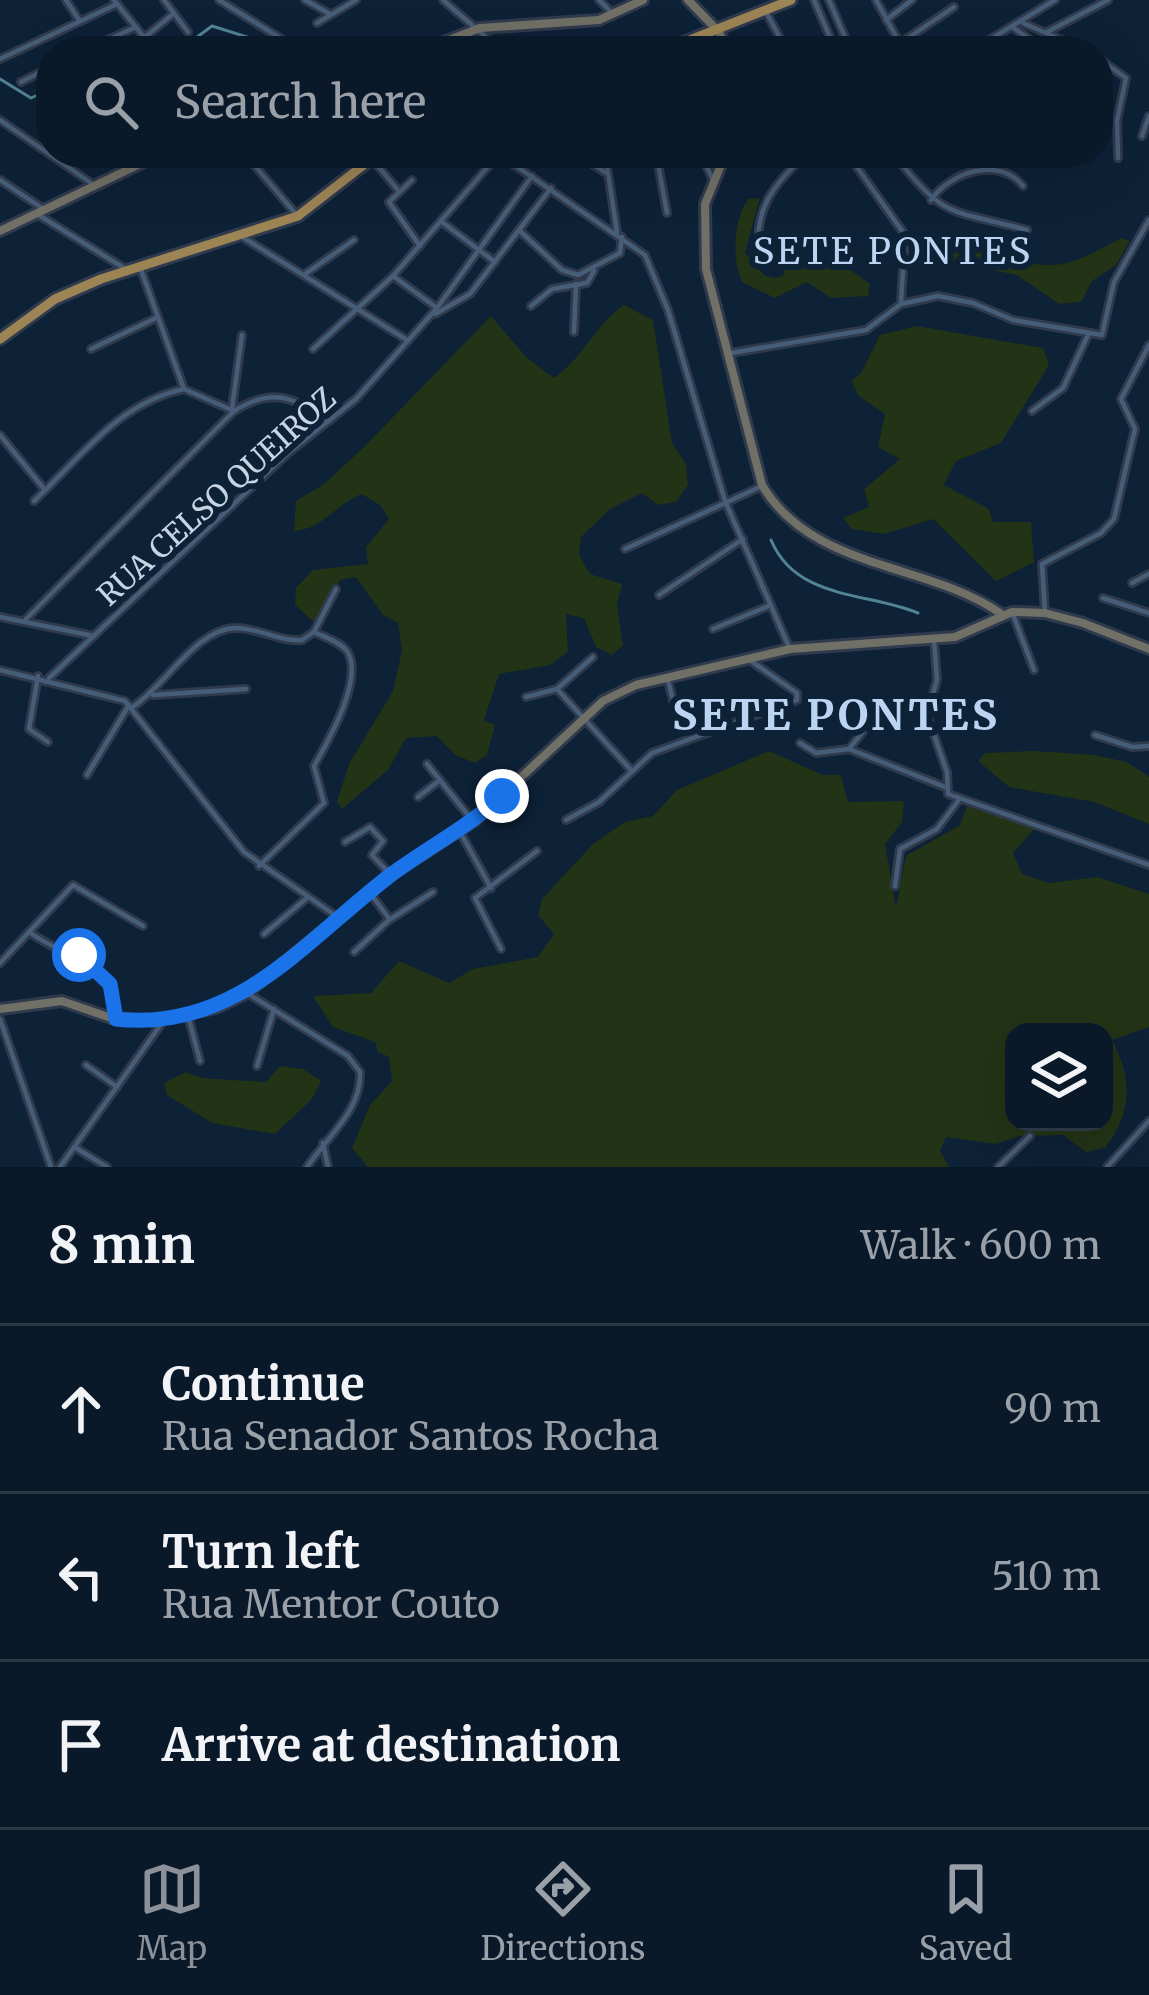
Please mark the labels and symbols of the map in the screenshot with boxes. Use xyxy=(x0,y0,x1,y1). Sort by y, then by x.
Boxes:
district label: SETE PONTES xyxy=(753,229,1033,274)
street label: RUA CELSO QUEIROZ xyxy=(89,379,344,613)
district label: SETE PONTES xyxy=(672,689,1000,741)
route end xyxy=(475,769,529,823)
route start xyxy=(52,928,106,982)

